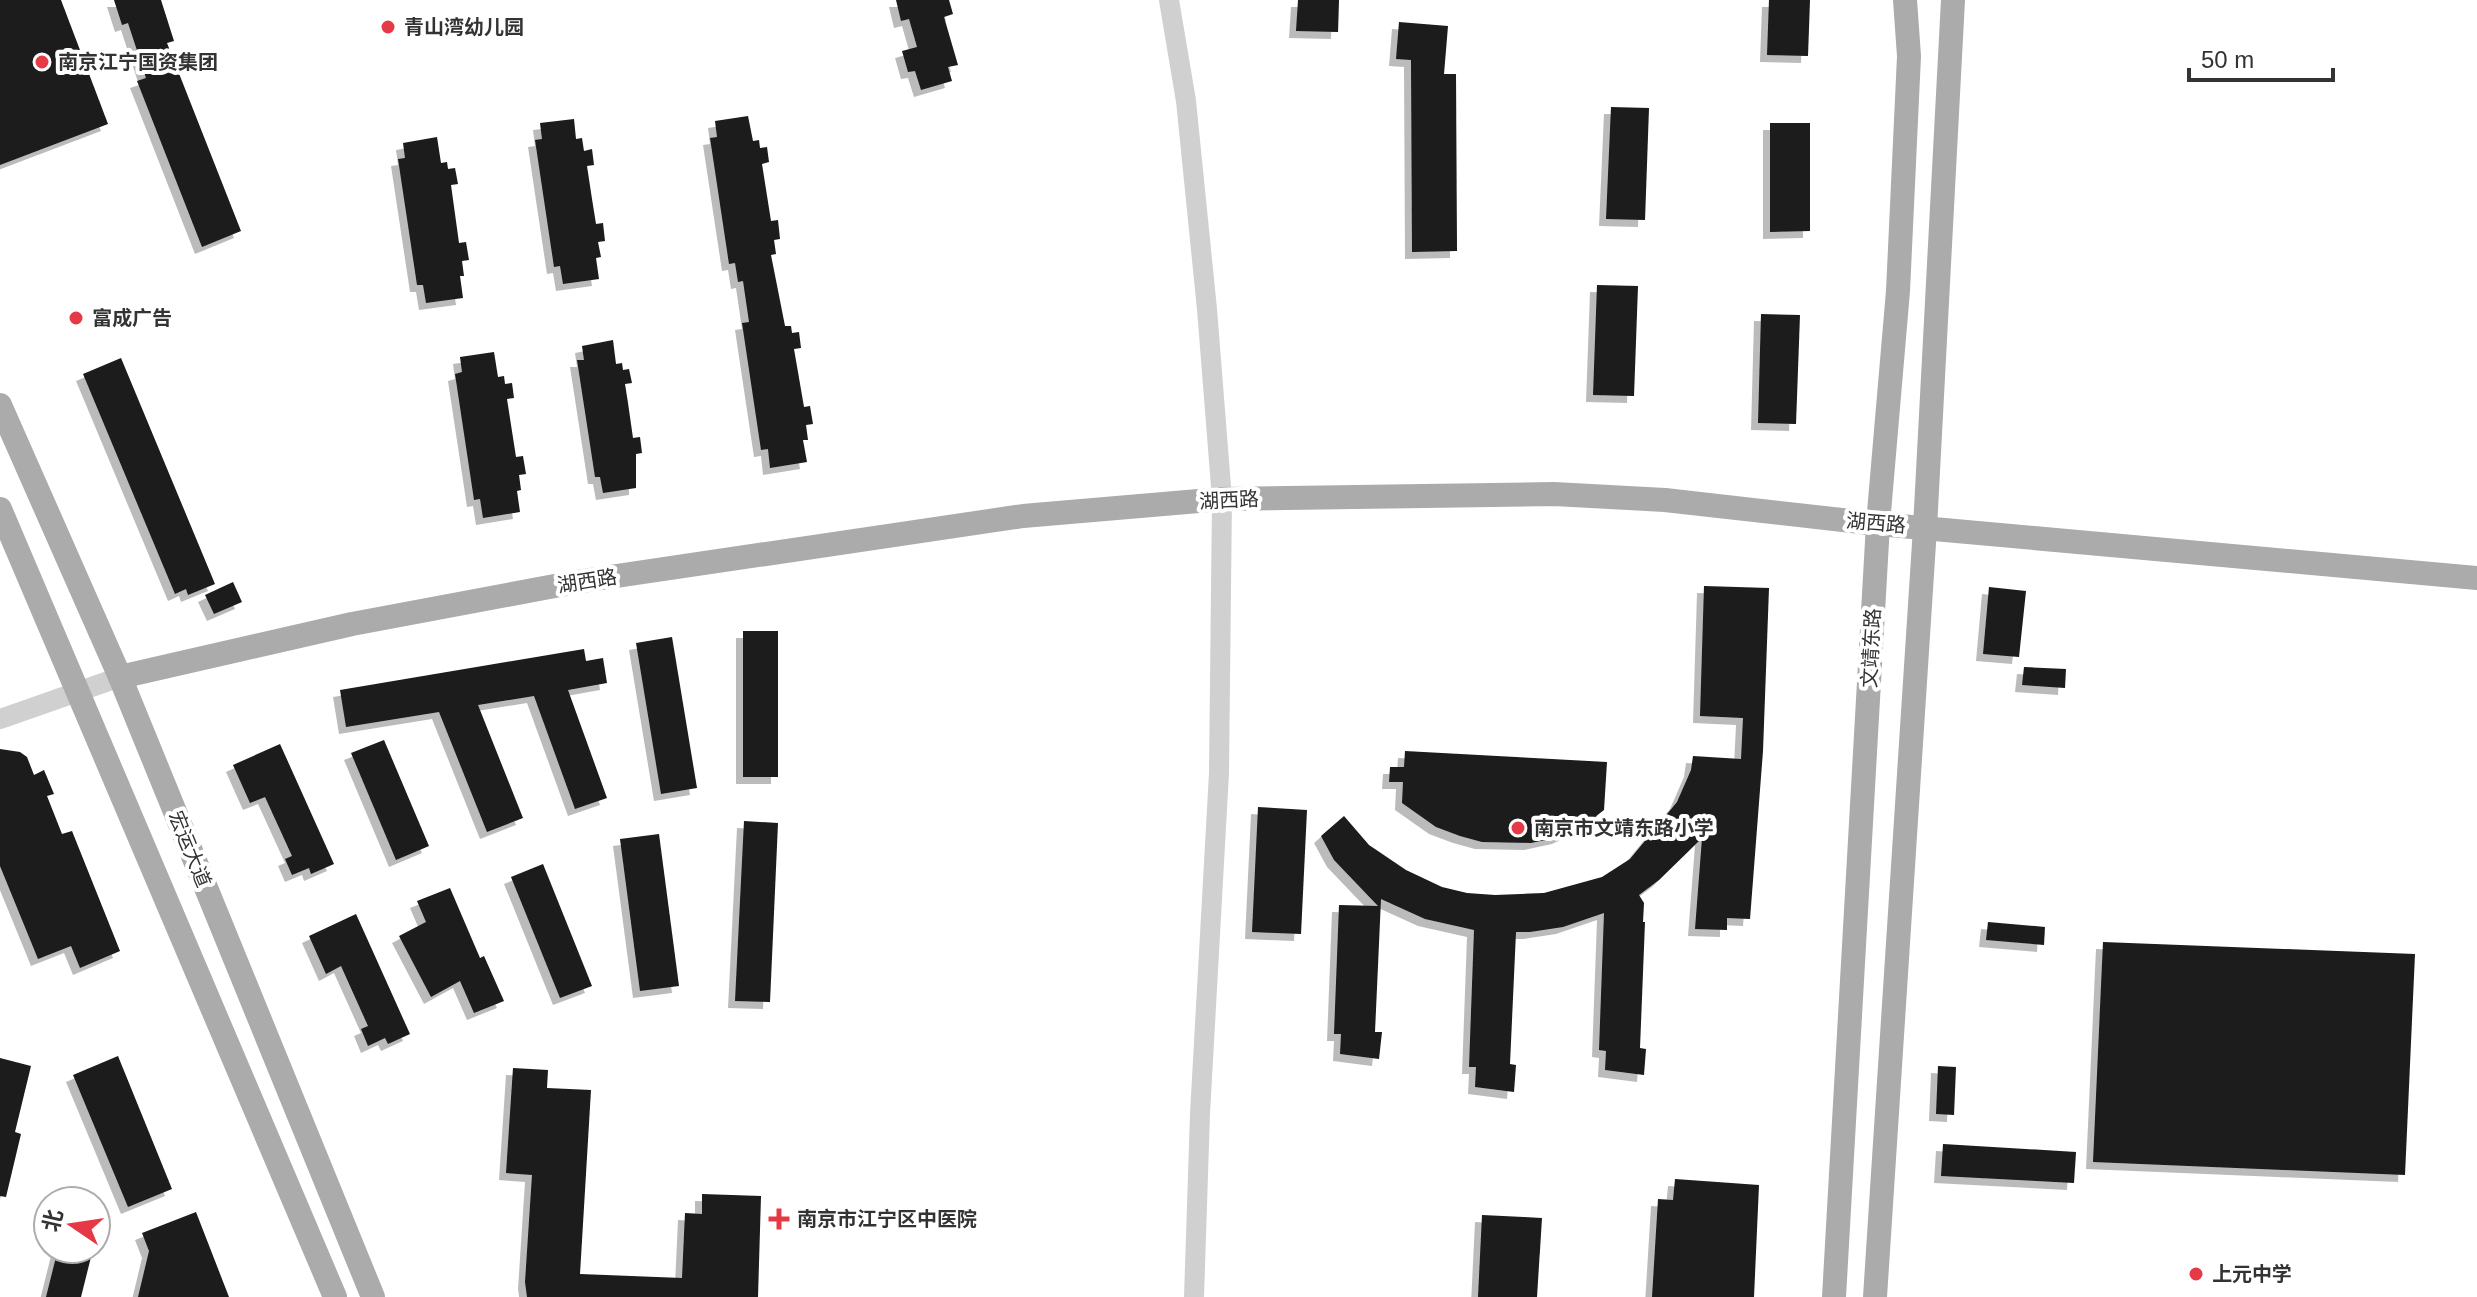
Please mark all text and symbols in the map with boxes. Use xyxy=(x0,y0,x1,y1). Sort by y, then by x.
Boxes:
place label: 青山湾幼儿园 xyxy=(404,16,524,38)
marker: 青山湾幼儿园 xyxy=(379,18,397,36)
scale bar xyxy=(2189,32,2333,82)
text: 50 m xyxy=(2201,46,2254,73)
place label: 南京江宁国资集团 xyxy=(58,51,218,73)
marker: 南京江宁国资集团 xyxy=(33,53,51,71)
place label: 富成广告 xyxy=(92,307,172,329)
marker: 富成广告 xyxy=(67,309,85,327)
street label: 湖西路 xyxy=(1198,487,1260,513)
street label: 湖西路 xyxy=(1845,509,1907,537)
street label: 湖西路 xyxy=(556,565,618,597)
street label: 文靖东路 xyxy=(1858,607,1884,689)
street label: 宏运大道 xyxy=(165,808,215,890)
place label: 南京市文靖东路小学 xyxy=(1534,817,1714,839)
marker: 南京市文靖东路小学 xyxy=(1509,819,1527,837)
north arrow xyxy=(32,1185,112,1265)
text: 北 xyxy=(38,1207,68,1234)
marker: 南京市江宁区中医院 xyxy=(768,1208,790,1230)
place label: 南京市江宁区中医院 xyxy=(797,1208,977,1230)
place label: 上元中学 xyxy=(2212,1263,2292,1285)
marker: 上元中学 xyxy=(2187,1265,2205,1283)

